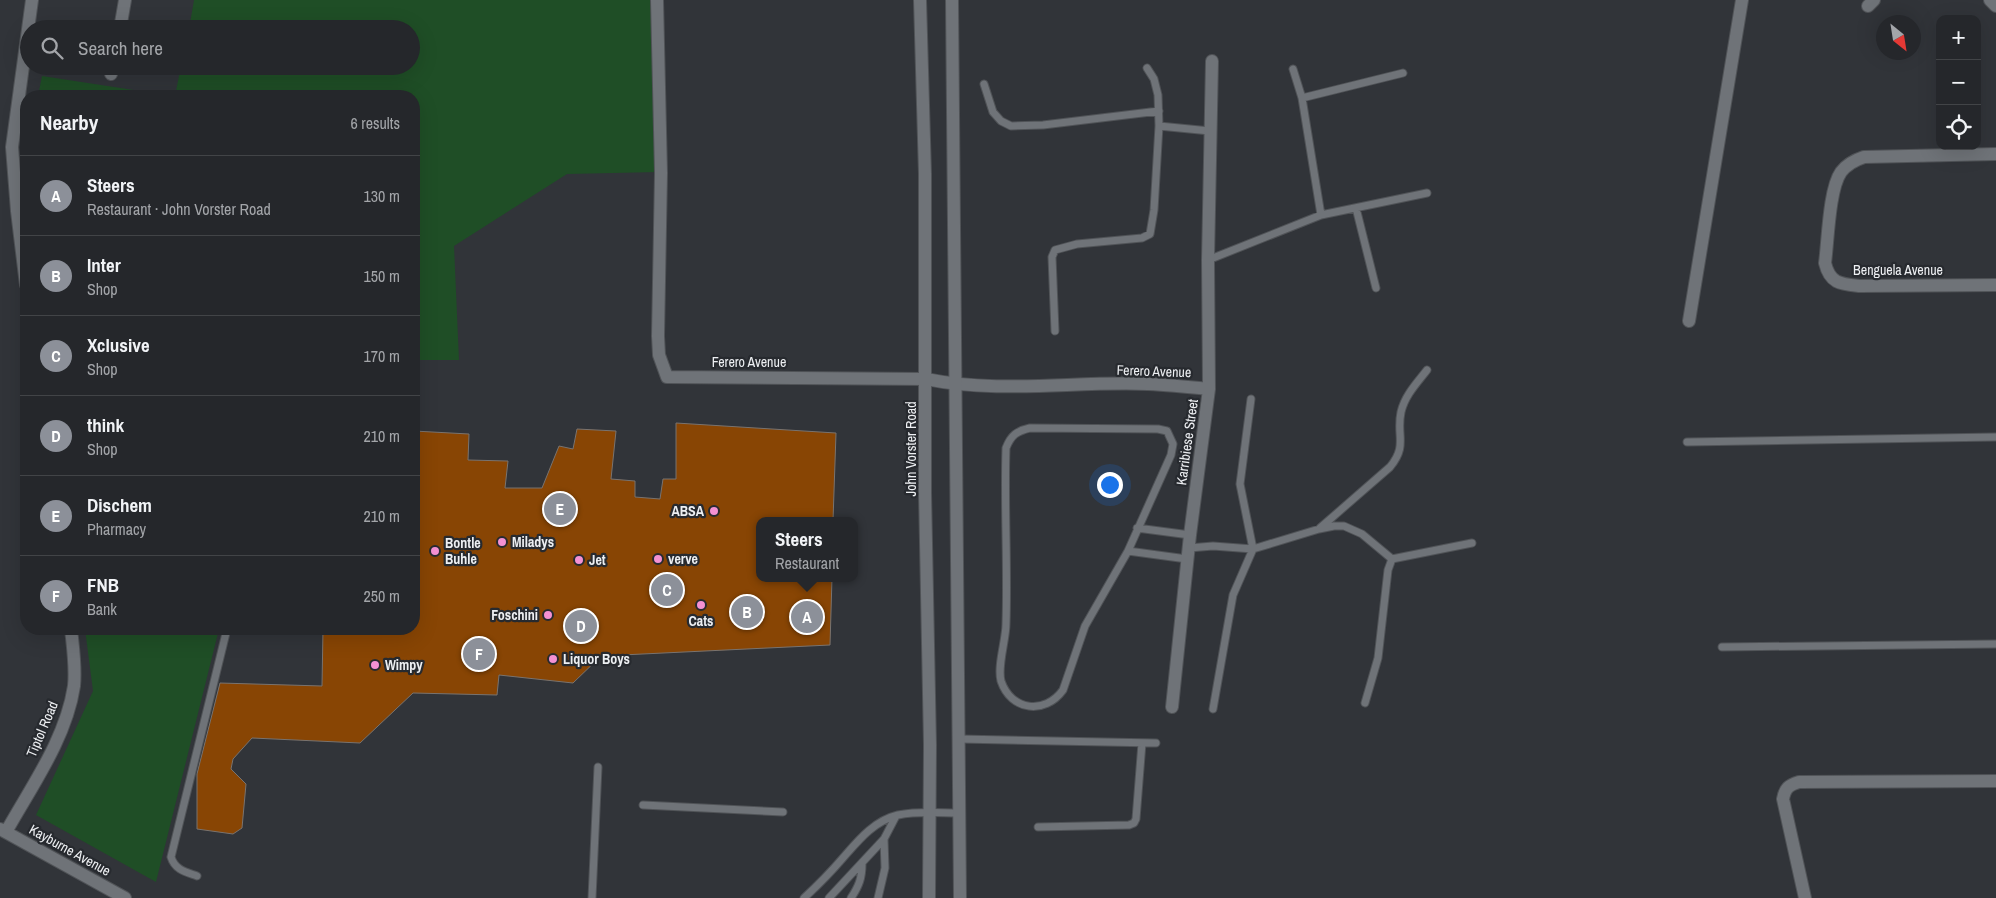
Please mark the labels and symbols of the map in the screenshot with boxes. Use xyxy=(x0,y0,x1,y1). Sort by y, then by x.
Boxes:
north arrow xyxy=(1876,15,1921,60)
street label: Benguela Avenue xyxy=(1853,261,1943,279)
street label: Ferero Avenue xyxy=(712,353,786,371)
street label: Ferero Avenue xyxy=(1116,361,1192,381)
street label: Karribiese Street xyxy=(1172,398,1202,486)
street label: John Vorster Road xyxy=(902,401,920,497)
your location xyxy=(1097,472,1123,498)
pin: E xyxy=(544,490,576,528)
place label: ABSA xyxy=(671,502,705,520)
marker: ABSA xyxy=(708,505,720,517)
place label: Miladys xyxy=(512,533,554,551)
place label: Bontle Buhle xyxy=(445,534,481,568)
marker: Miladys xyxy=(496,536,508,548)
marker: Bontle Buhle xyxy=(429,545,441,557)
place label: verve xyxy=(668,550,698,568)
place label: Jet xyxy=(589,551,606,569)
marker: verve xyxy=(652,553,664,565)
marker: Jet xyxy=(573,554,585,566)
pin: C xyxy=(651,571,683,609)
pin: B xyxy=(731,593,763,631)
pin: A xyxy=(791,598,823,636)
marker: Cats xyxy=(695,599,707,611)
place label: Foschini xyxy=(491,606,538,624)
pin: D xyxy=(565,607,597,645)
marker: Foschini xyxy=(542,609,554,621)
place label: Cats xyxy=(689,612,713,630)
pin: F xyxy=(463,635,495,673)
place label: Liquor Boys xyxy=(563,650,630,668)
marker: Liquor Boys xyxy=(547,653,559,665)
place label: Wimpy xyxy=(385,656,423,674)
marker: Wimpy xyxy=(369,659,381,671)
street label: Tiptol Road xyxy=(22,698,62,760)
street label: Kayburne Avenue xyxy=(26,820,114,880)

